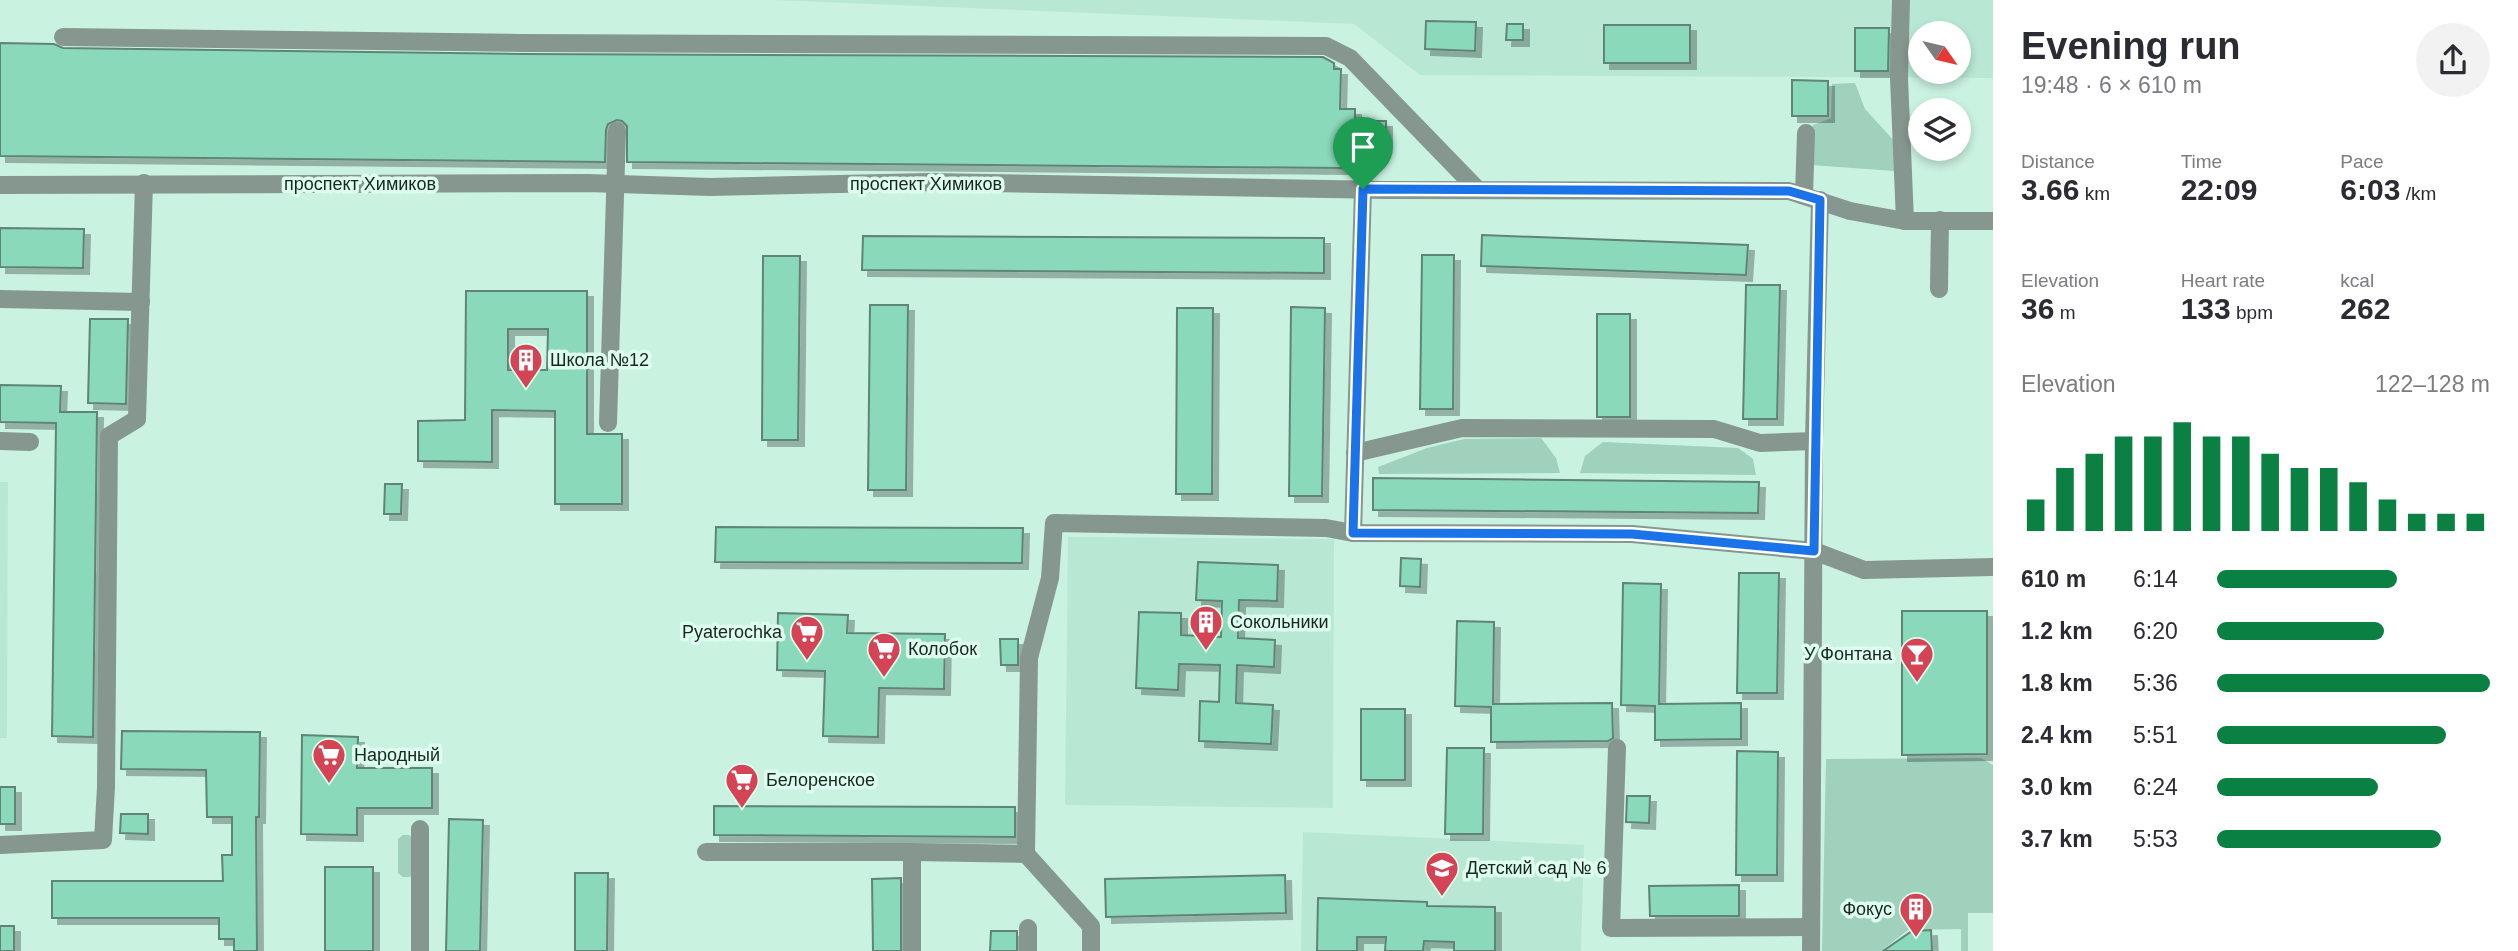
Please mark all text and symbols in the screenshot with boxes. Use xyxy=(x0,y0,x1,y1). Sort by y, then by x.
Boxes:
north arrow xyxy=(1908,21,1970,84)
map controls xyxy=(1908,21,1971,161)
button: share xyxy=(2416,23,2490,97)
text: Evening run xyxy=(2021,25,2241,67)
text: 19:48 · 6 × 610 m xyxy=(2021,72,2202,98)
button: layers xyxy=(1908,98,1971,161)
pin xyxy=(1333,117,1393,189)
icon: arrive xyxy=(1344,128,1382,166)
text: Distance xyxy=(2021,151,2095,172)
text: Time xyxy=(2181,151,2222,172)
text: Pace xyxy=(2340,151,2384,172)
text: 3.66 xyxy=(2021,173,2079,206)
text: 22:09 xyxy=(2181,173,2257,206)
text: 6:03 xyxy=(2340,173,2400,206)
street label: проспект Химиков xyxy=(284,174,436,194)
street label: проспект Химиков xyxy=(850,174,1002,194)
text: km xyxy=(2079,183,2110,204)
text: /km xyxy=(2400,183,2436,204)
text: Elevation xyxy=(2021,270,2099,291)
text: Heart rate xyxy=(2181,270,2265,291)
text: kcal xyxy=(2340,270,2374,291)
text: 36 xyxy=(2021,292,2054,325)
text: 133 xyxy=(2181,292,2231,325)
text: 262 xyxy=(2340,292,2390,325)
text: m xyxy=(2054,302,2075,323)
text: bpm xyxy=(2231,302,2273,323)
building icon: Школа №12 xyxy=(507,341,545,390)
place label: Школа №12 xyxy=(550,350,649,370)
text: Elevation xyxy=(2021,371,2116,397)
text: 122–128 m xyxy=(2375,371,2490,397)
text: 610 m xyxy=(2021,566,2086,592)
text: 6:14 xyxy=(2133,566,2178,592)
building icon: Сокольники xyxy=(1187,603,1225,652)
place label: Сокольники xyxy=(1230,612,1329,632)
supermarket icon: Pyaterochka xyxy=(788,613,826,662)
text: 1.2 km xyxy=(2021,618,2093,644)
text: 6:20 xyxy=(2133,618,2178,644)
place label: Pyaterochka xyxy=(682,622,783,642)
supermarket icon: Колобок xyxy=(865,630,903,679)
bar icon: У Фонтана xyxy=(1898,635,1936,684)
place label: Колобок xyxy=(908,639,977,659)
place label: У Фонтана xyxy=(1804,644,1893,664)
text: 1.8 km xyxy=(2021,670,2093,696)
text: 5:36 xyxy=(2133,670,2178,696)
text: 2.4 km xyxy=(2021,722,2093,748)
text: 5:51 xyxy=(2133,722,2178,748)
supermarket icon: Народный xyxy=(310,736,348,785)
place label: Народный xyxy=(354,745,440,765)
supermarket icon: Белоренское xyxy=(723,761,761,810)
place label: Белоренское xyxy=(766,770,875,790)
text: 3.0 km xyxy=(2021,774,2093,800)
text: 6:24 xyxy=(2133,774,2178,800)
text: 3.7 km xyxy=(2021,826,2093,852)
text: 5:53 xyxy=(2133,826,2178,852)
school or university icon: Детский сад № 6 xyxy=(1423,849,1461,898)
place label: Детский сад № 6 xyxy=(1466,858,1606,878)
building icon: Фокус xyxy=(1897,890,1935,939)
place label: Фокус xyxy=(1842,899,1892,919)

